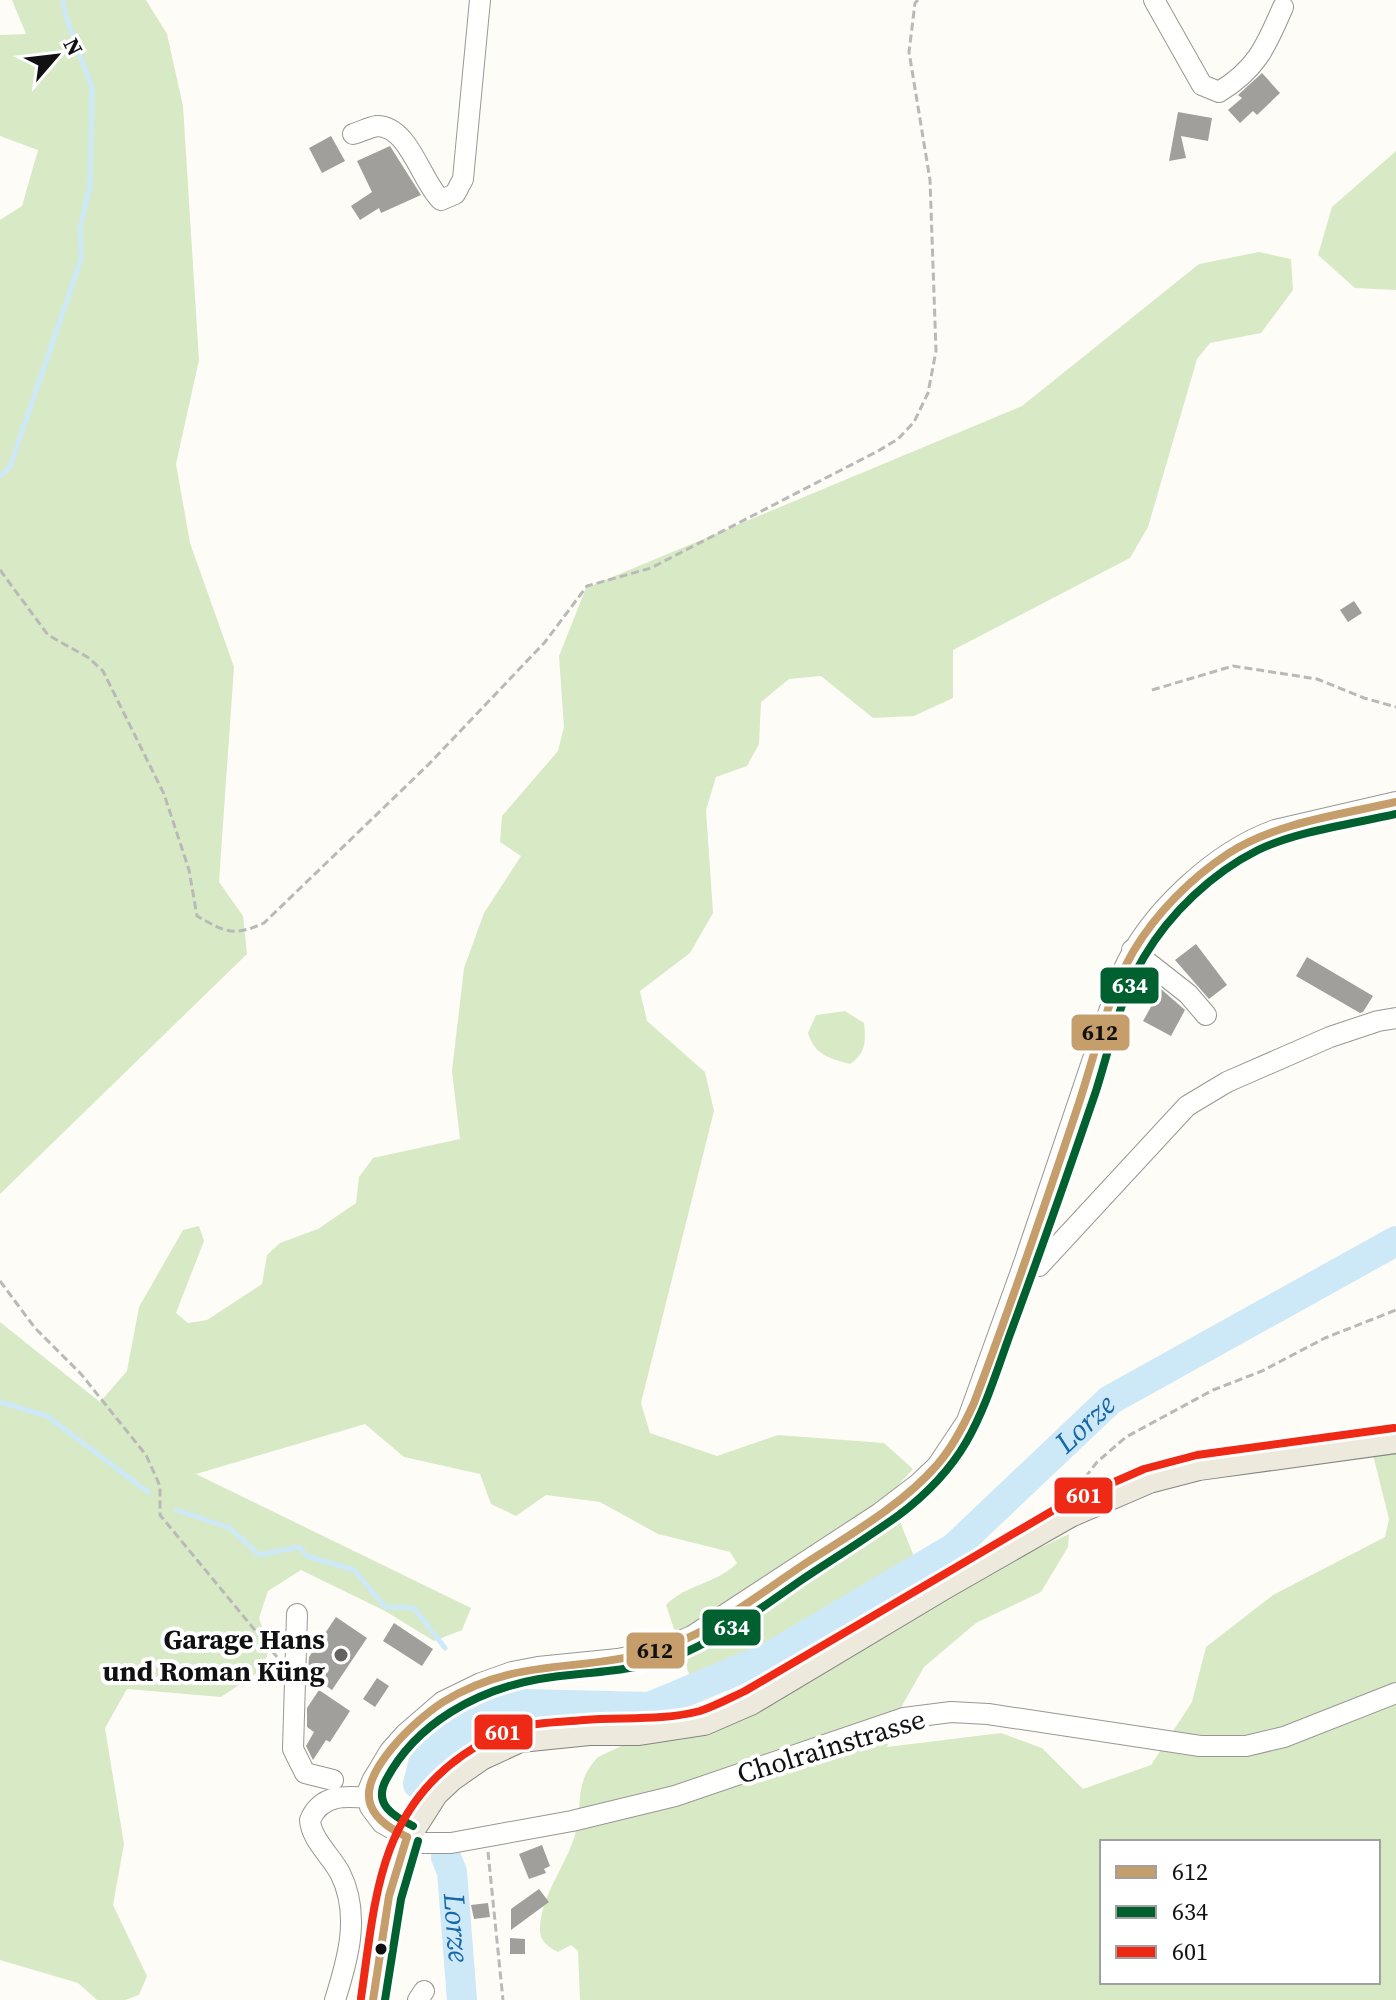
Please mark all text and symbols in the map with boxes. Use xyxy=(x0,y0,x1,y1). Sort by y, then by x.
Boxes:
north arrow xyxy=(16,16,96,96)
text: N xyxy=(57,32,91,61)
line badge: 634 xyxy=(1099,966,1160,1005)
text: 634 xyxy=(1112,970,1148,1000)
line badge: 612 xyxy=(1070,1013,1131,1052)
text: 612 xyxy=(1082,1017,1118,1047)
water label: Lorze xyxy=(1045,1385,1124,1463)
line badge: 601 xyxy=(1053,1476,1114,1515)
text: 601 xyxy=(1066,1480,1102,1510)
line badge: 634 xyxy=(701,1608,762,1647)
text: 634 xyxy=(714,1612,750,1642)
place label: Garage Hans und Roman Küng xyxy=(102,1620,325,1690)
line badge: 612 xyxy=(625,1631,686,1670)
text: 612 xyxy=(637,1635,673,1665)
marker: Garage Hans und Roman Küng xyxy=(332,1646,350,1664)
street label: Cholrainstrasse xyxy=(732,1699,930,1793)
line badge: 601 xyxy=(473,1713,534,1751)
text: 601 xyxy=(485,1717,521,1747)
legend xyxy=(1100,1840,1380,1984)
text: 612 xyxy=(1172,1855,1208,1888)
water label: Lorze xyxy=(434,1890,480,1964)
text: 634 xyxy=(1172,1895,1208,1928)
text: 601 xyxy=(1172,1935,1208,1968)
unlabelled marker xyxy=(373,1941,389,1957)

